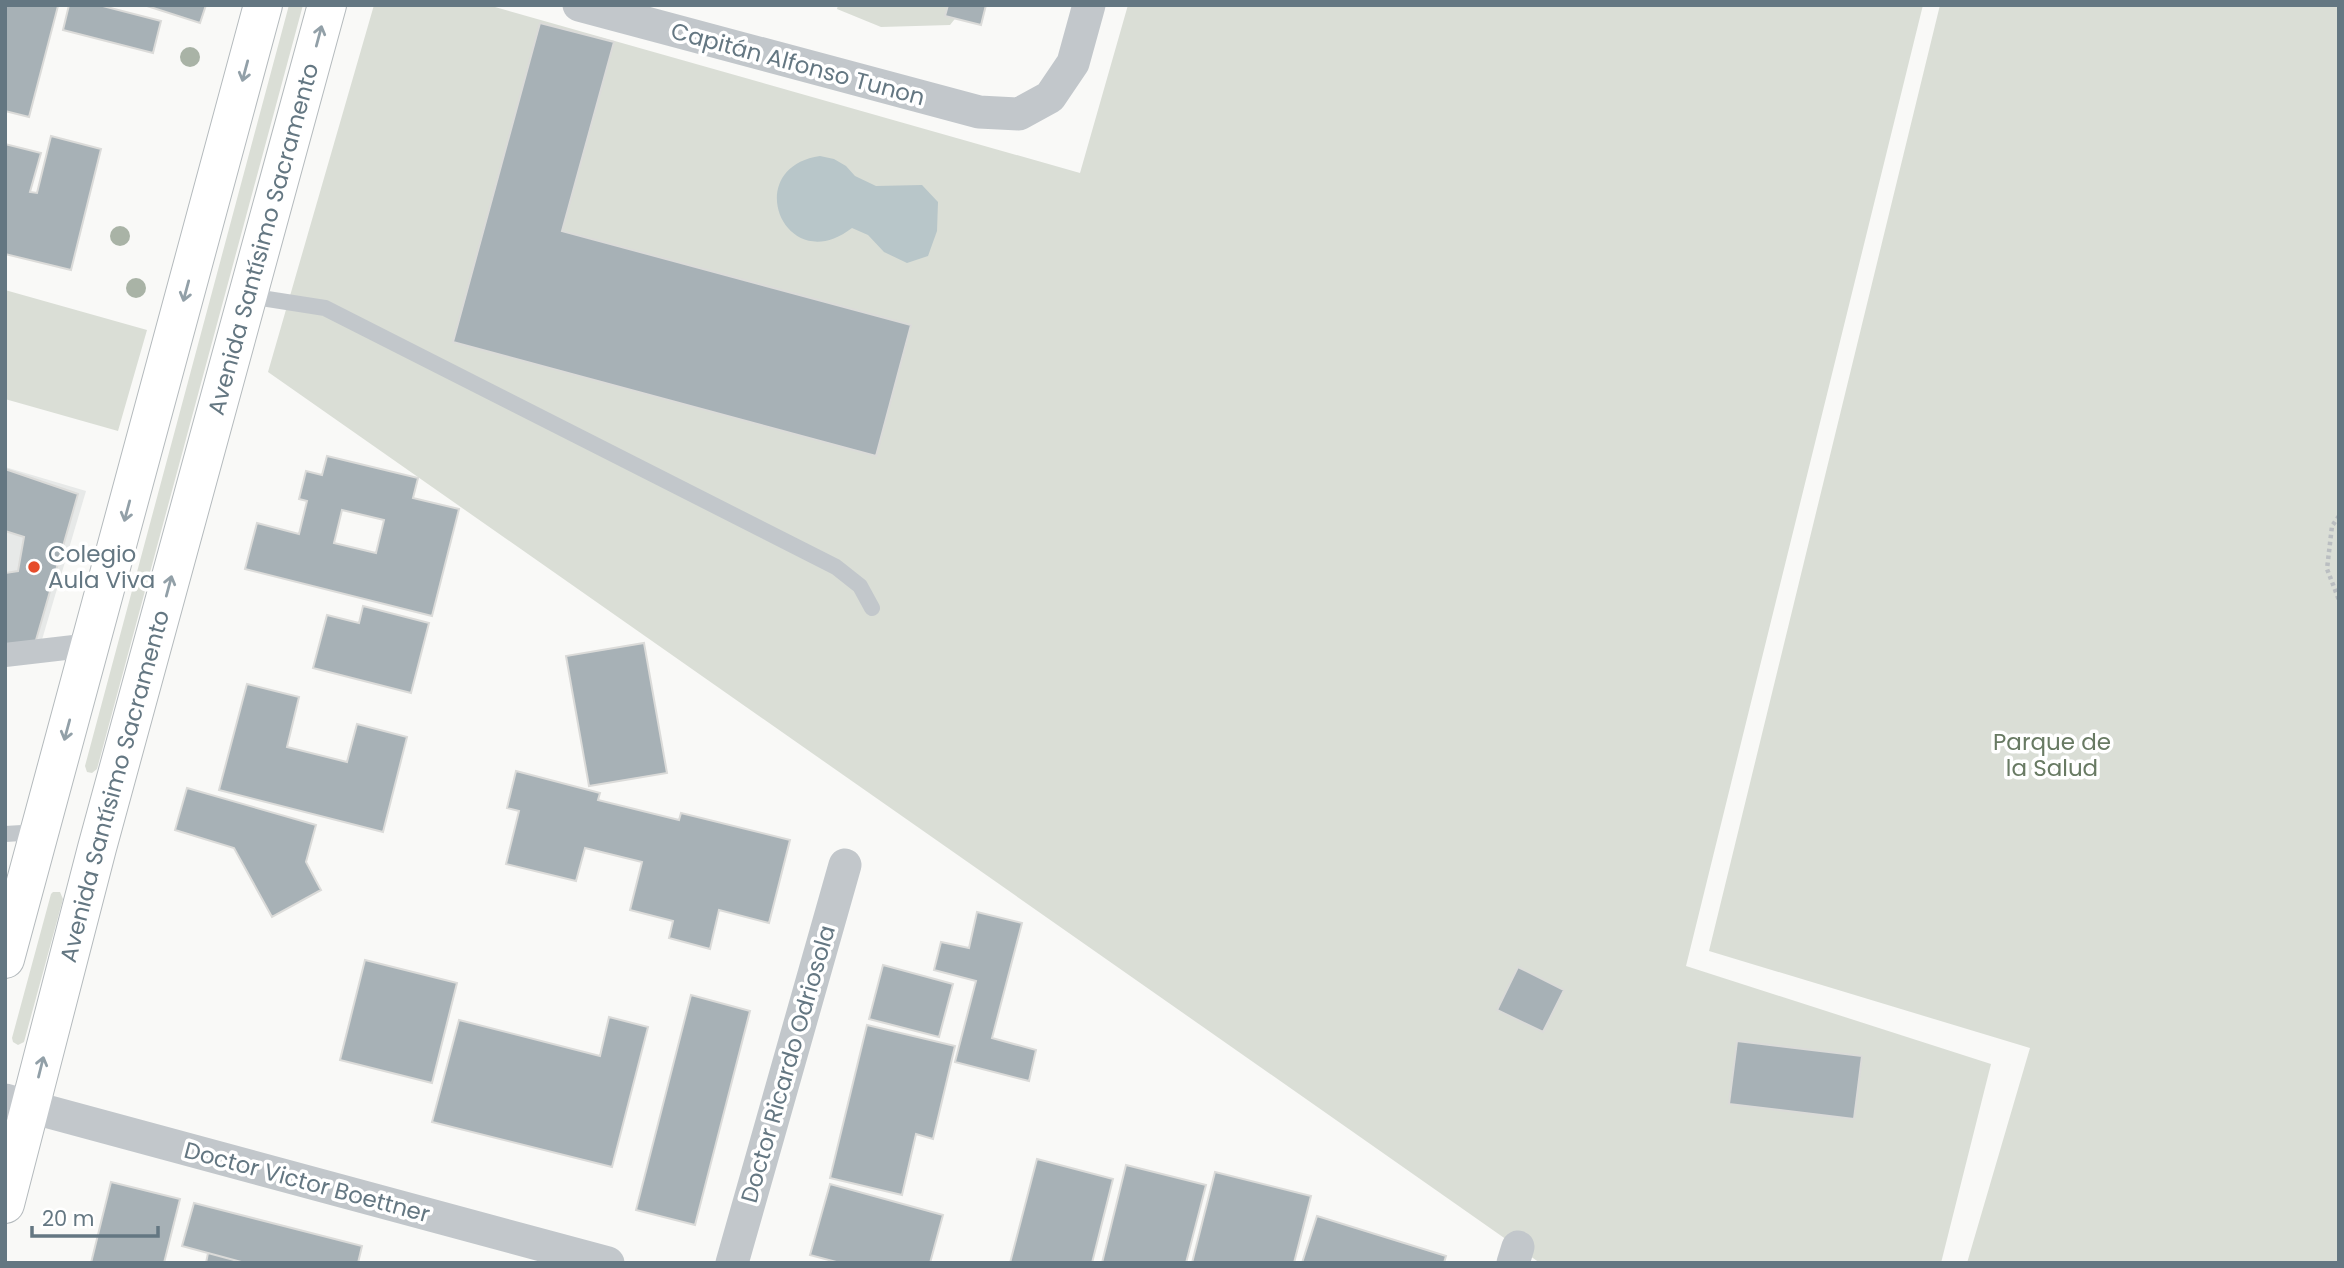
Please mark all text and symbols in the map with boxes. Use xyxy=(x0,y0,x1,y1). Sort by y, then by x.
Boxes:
street label: Capitán Alfonso Tunon xyxy=(667,15,929,113)
one-way arrow xyxy=(313,25,326,48)
street label: Avenida Santísimo Sacramento xyxy=(200,59,326,419)
one-way arrow xyxy=(238,59,251,82)
one-way arrow xyxy=(179,279,192,302)
one-way arrow xyxy=(120,499,133,521)
place label: Colegio Aula Viva xyxy=(48,538,155,596)
marker: Colegio Aula Viva xyxy=(26,559,42,575)
one-way arrow xyxy=(163,576,176,598)
street label: Avenida Santísimo Sacramento xyxy=(52,606,177,966)
one-way arrow xyxy=(60,718,73,741)
park label: Parque de la Salud xyxy=(1993,726,2111,784)
street label: Doctor Ricardo Odriosola xyxy=(733,921,843,1207)
one-way arrow xyxy=(35,1056,48,1079)
street label: Doctor Victor Boettner xyxy=(181,1134,433,1230)
scale bar xyxy=(32,1194,158,1238)
text: 20 m xyxy=(42,1204,95,1233)

